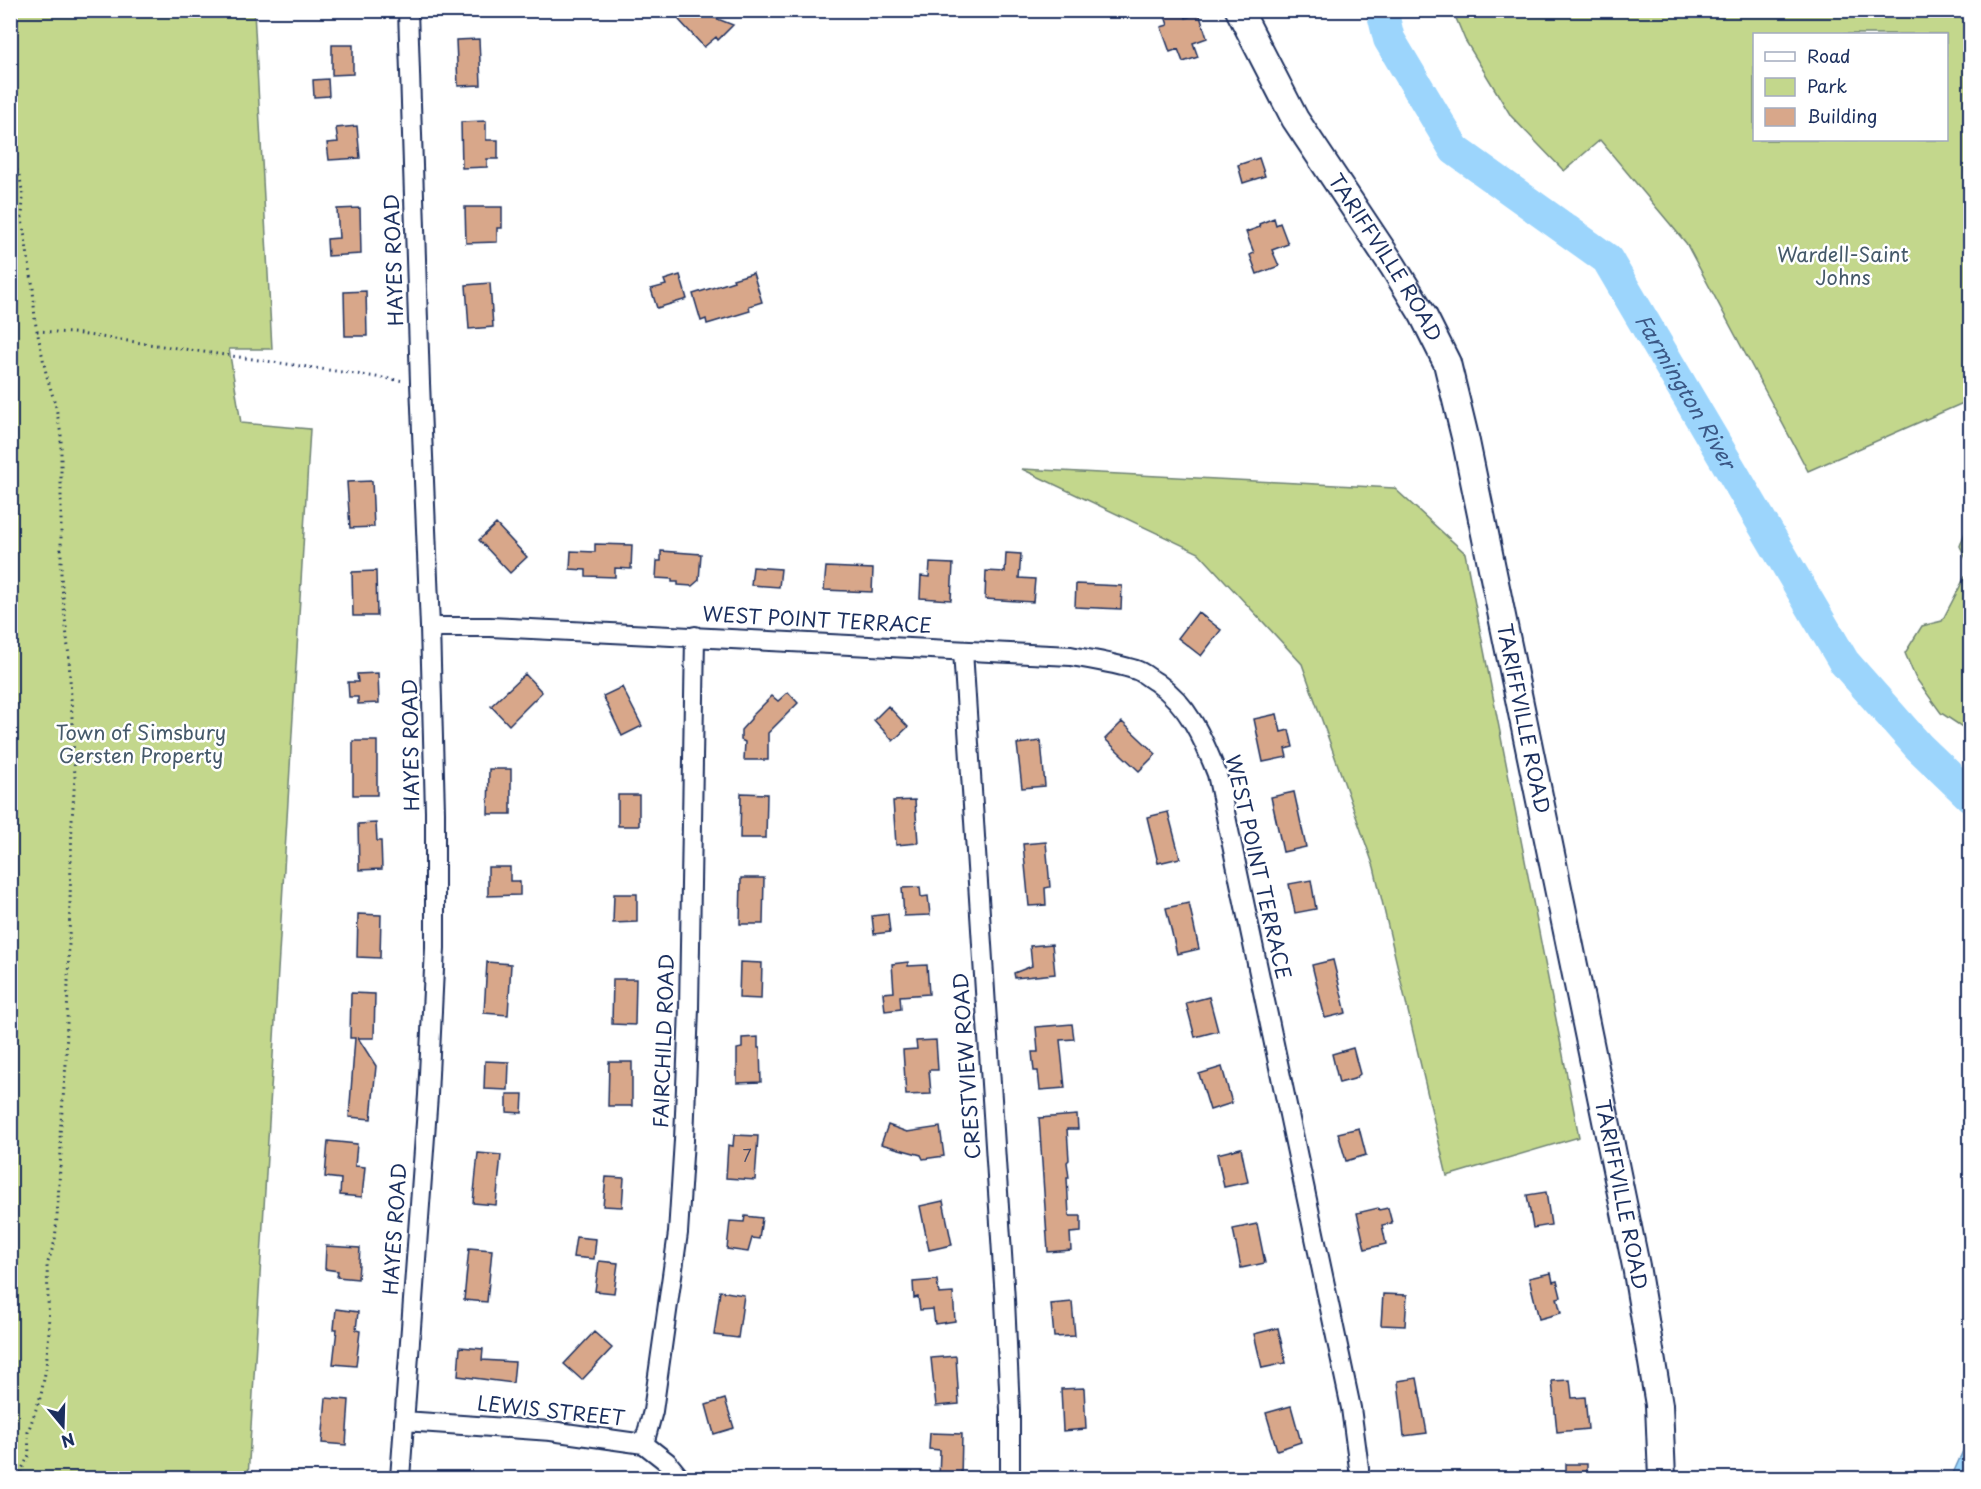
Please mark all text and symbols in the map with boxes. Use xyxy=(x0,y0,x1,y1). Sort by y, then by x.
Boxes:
legend xyxy=(1753,33,1948,141)
text: Road xyxy=(1807,42,1851,69)
text: Park xyxy=(1807,72,1847,99)
text: Building xyxy=(1807,102,1877,129)
street label: TARIFFVILLE ROAD xyxy=(1321,167,1450,346)
street label: HAYES ROAD xyxy=(376,194,410,327)
park label: Wardell-Saint Johns xyxy=(1777,239,1909,292)
water label: Farmington River xyxy=(1629,307,1746,476)
street label: WEST POINT TERRACE xyxy=(702,598,932,640)
street label: TARIFFVILLE ROAD xyxy=(1490,621,1558,816)
street label: HAYES ROAD xyxy=(394,679,426,811)
park label: Town of Simsbury Gersten Property xyxy=(56,717,226,770)
street label: WEST POINT TERRACE xyxy=(1219,752,1299,982)
street label: FAIRCHILD ROAD xyxy=(645,953,681,1129)
street label: CRESTVIEW ROAD xyxy=(945,972,987,1160)
street label: TARIFFVILLE ROAD xyxy=(1588,1097,1656,1292)
house number: 7 xyxy=(742,1143,752,1167)
street label: HAYES ROAD xyxy=(374,1162,414,1296)
street label: LEWIS STREET xyxy=(476,1387,627,1433)
north arrow xyxy=(33,1396,93,1456)
text: N xyxy=(58,1428,78,1455)

